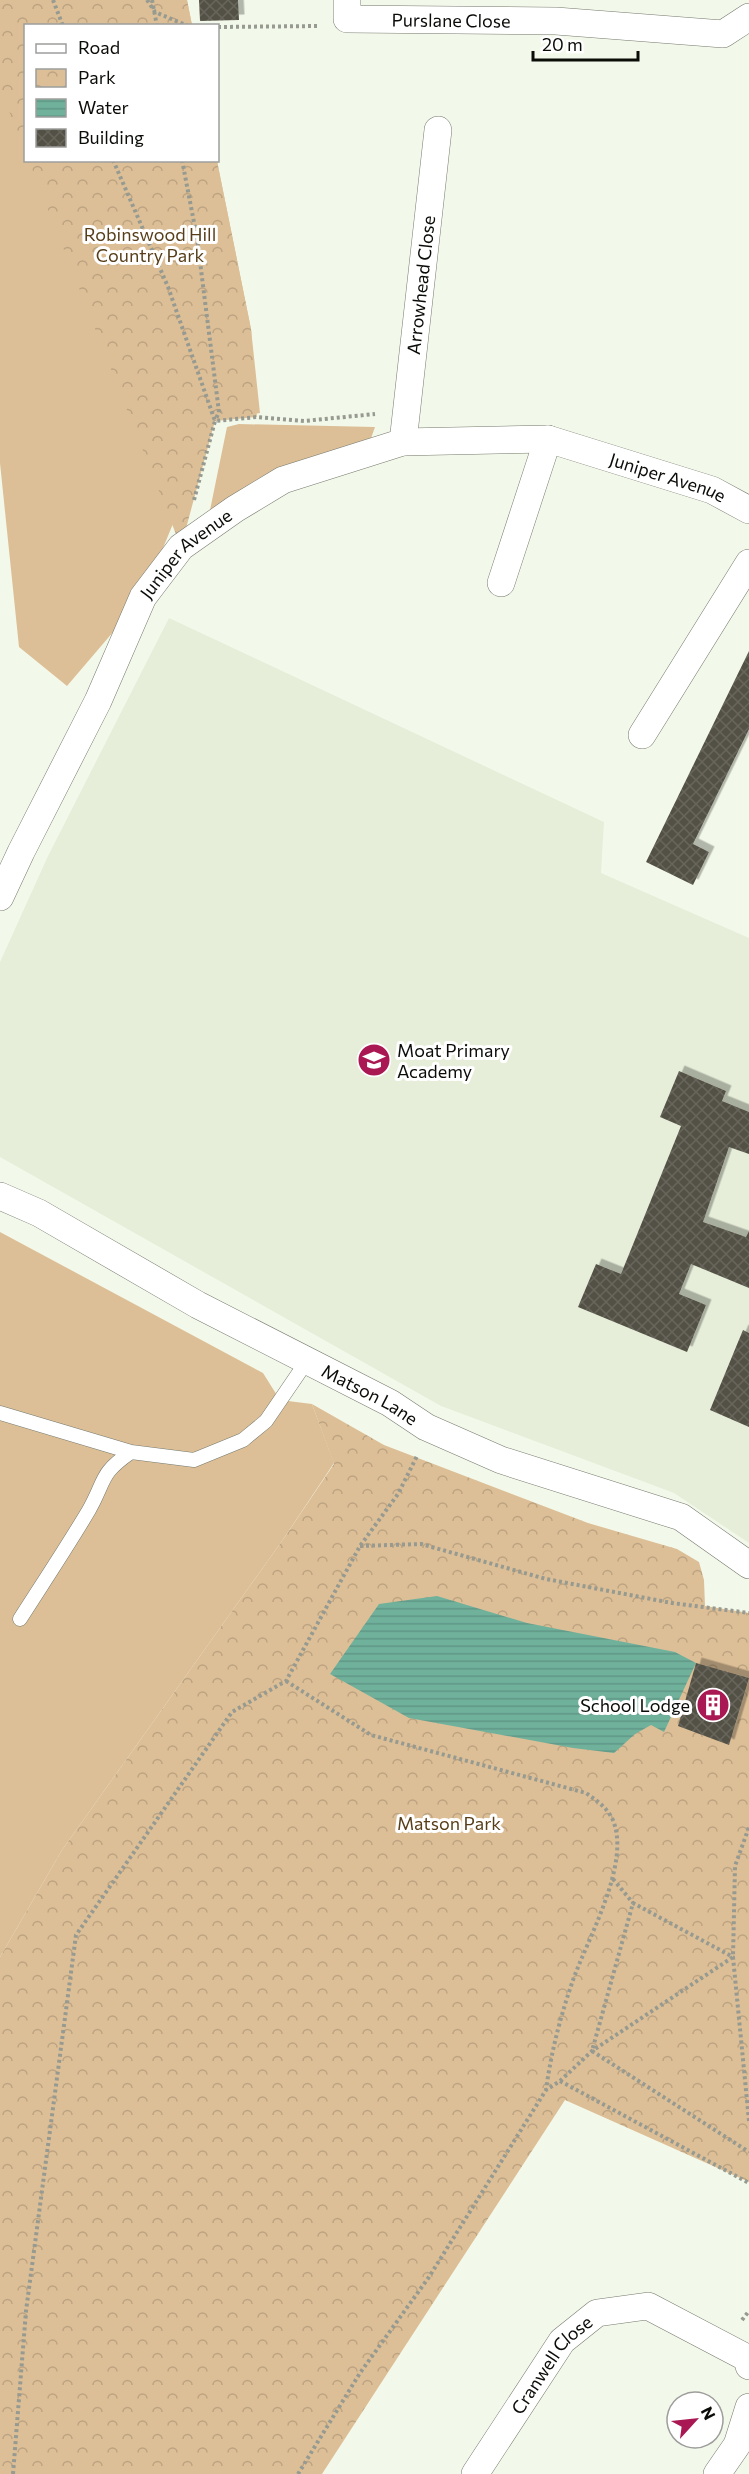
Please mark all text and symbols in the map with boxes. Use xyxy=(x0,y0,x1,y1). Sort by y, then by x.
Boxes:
street label: Purslane Close xyxy=(391,8,511,32)
legend xyxy=(24,24,219,162)
scale bar xyxy=(533,24,638,62)
text: 20 m xyxy=(542,33,583,55)
text: Road xyxy=(78,36,120,58)
text: Park xyxy=(78,66,116,88)
text: Water xyxy=(78,96,129,118)
text: Building xyxy=(78,126,144,148)
street label: Arrowhead Close xyxy=(402,214,439,356)
park label: Robinswood Hill Country Park xyxy=(84,223,216,266)
street label: Juniper Avenue xyxy=(607,448,730,507)
street label: Juniper Avenue xyxy=(135,504,236,603)
place label: Moat Primary Academy xyxy=(397,1039,510,1082)
school or university icon: Moat Primary Academy xyxy=(356,1042,392,1078)
street label: Matson Lane xyxy=(318,1359,422,1430)
building icon: School Lodge xyxy=(695,1687,731,1723)
place label: School Lodge xyxy=(580,1694,690,1716)
park label: Matson Park xyxy=(397,1812,501,1834)
street label: Cranwell Close xyxy=(506,2310,596,2418)
north arrow xyxy=(665,2390,725,2450)
text: N xyxy=(698,2403,720,2423)

